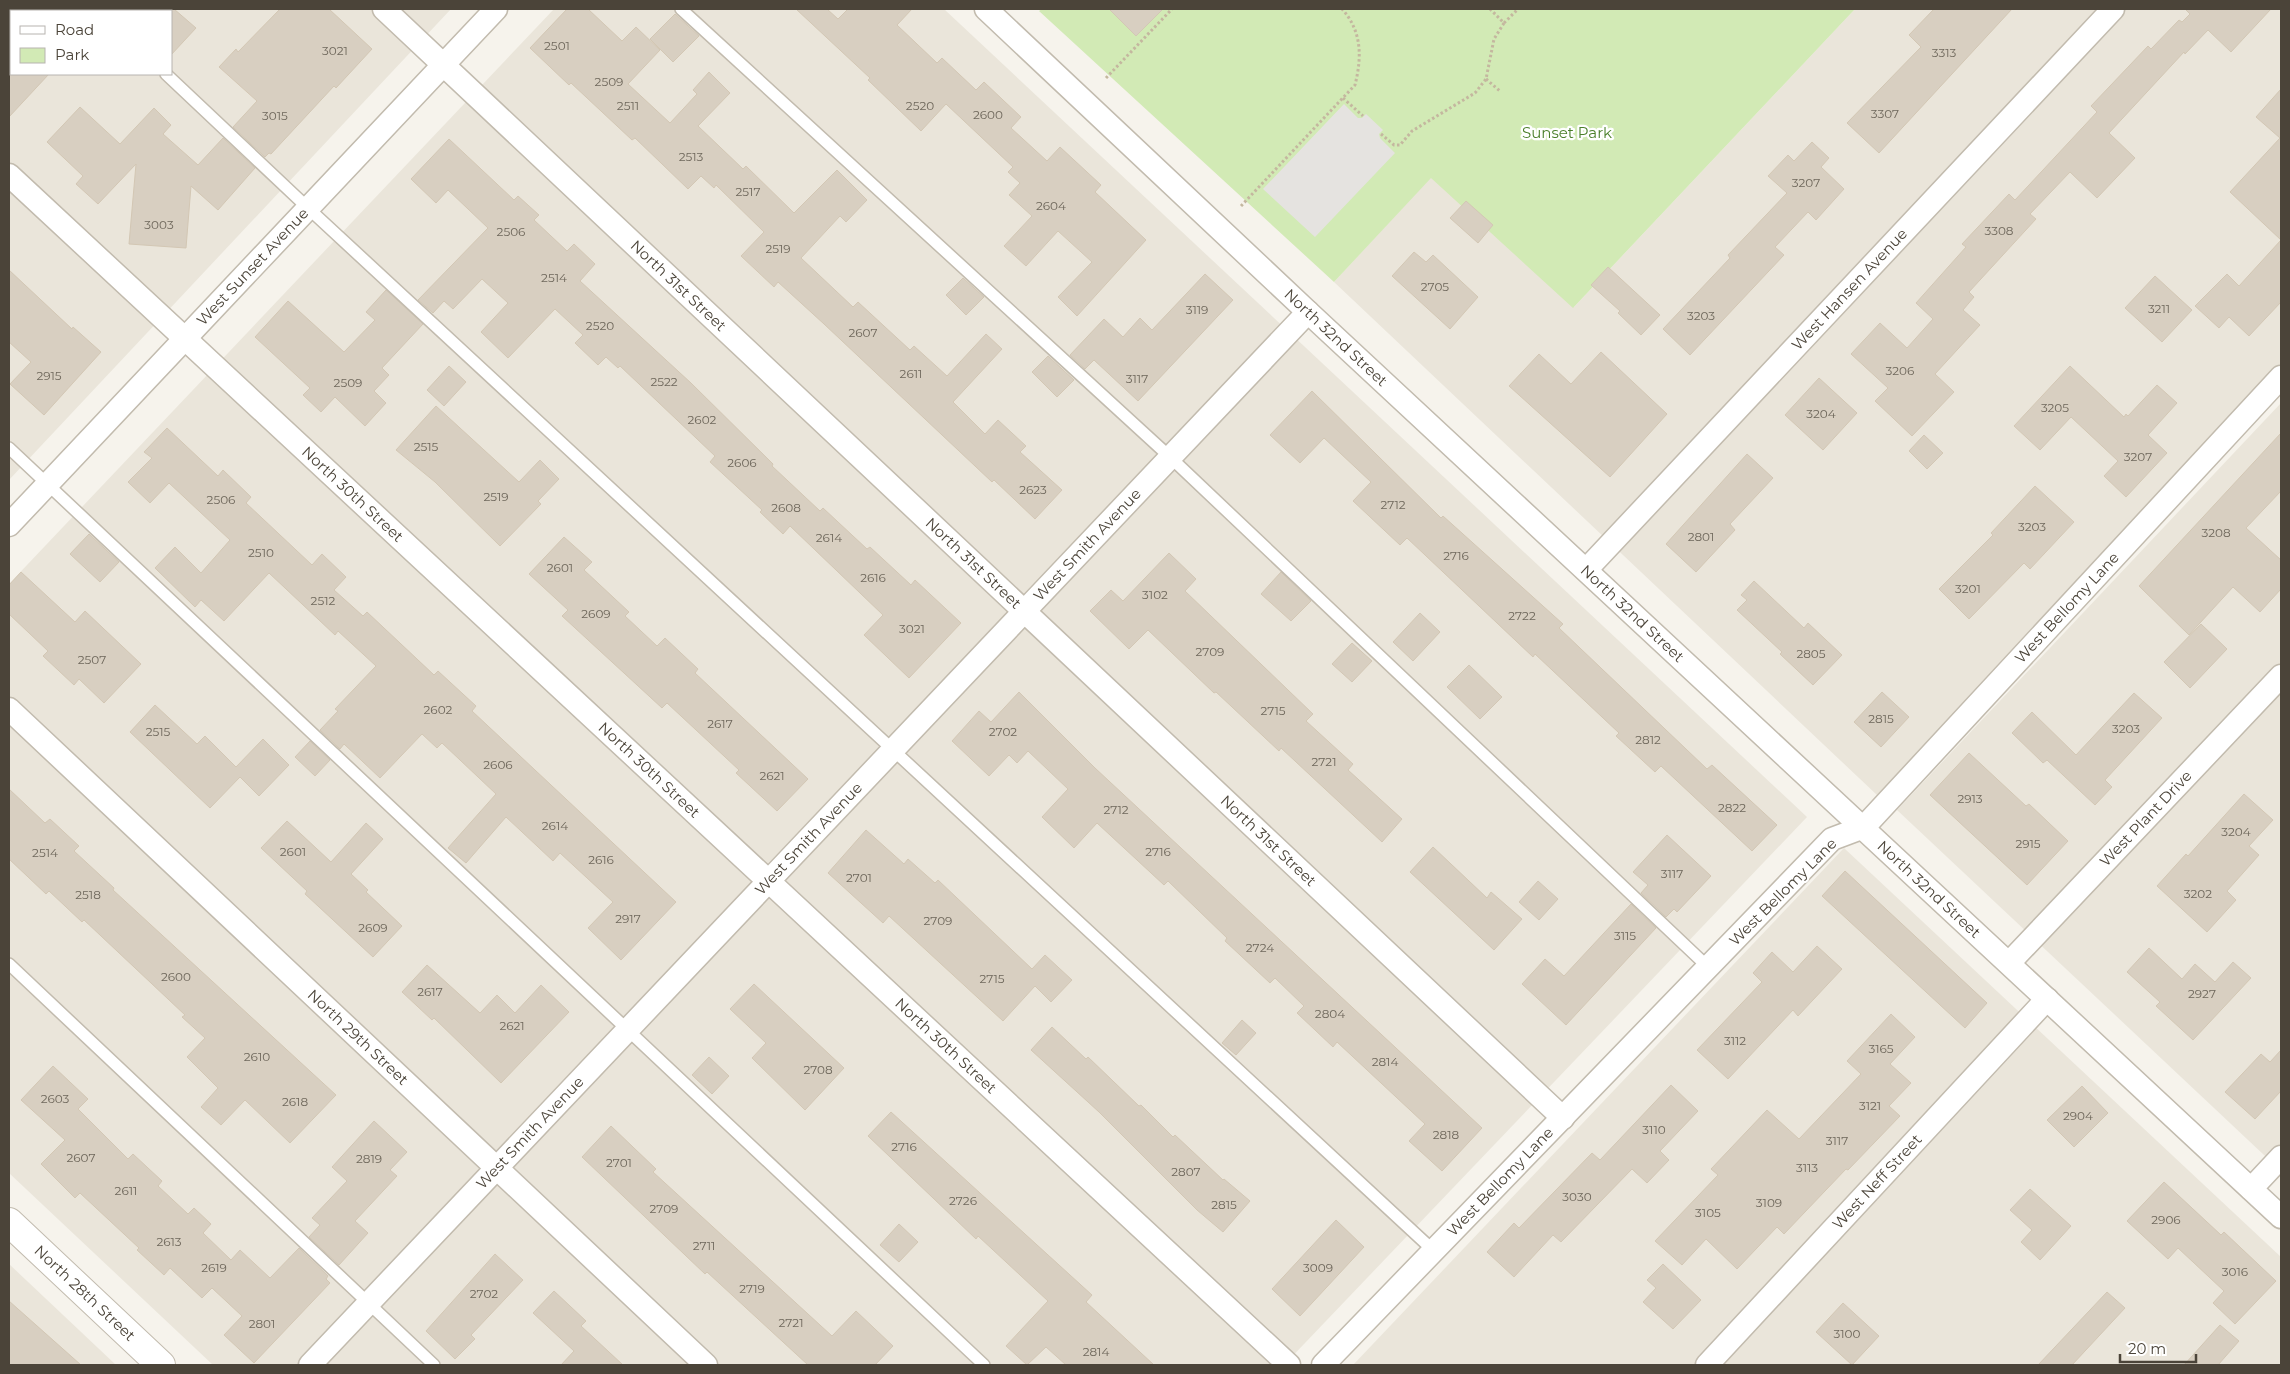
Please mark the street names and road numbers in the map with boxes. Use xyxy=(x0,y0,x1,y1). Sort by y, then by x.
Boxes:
street label: West Sunset Avenue xyxy=(192,204,312,329)
street label: West Hansen Avenue xyxy=(1787,224,1911,354)
street label: North 31st Street xyxy=(627,236,731,335)
street label: North 32nd Street xyxy=(1280,285,1392,390)
street label: North 30th Street xyxy=(298,442,408,546)
street label: West Smith Avenue xyxy=(1029,484,1145,605)
street label: North 31st Street xyxy=(922,513,1026,613)
street label: West Bellomy Lane xyxy=(2011,548,2123,667)
street label: North 32nd Street xyxy=(1577,560,1688,666)
street label: North 30th Street xyxy=(595,718,704,822)
street label: West Plant Drive xyxy=(2095,766,2196,870)
street label: West Smith Avenue xyxy=(751,778,866,899)
street label: North 31st Street xyxy=(1217,791,1321,890)
street label: West Bellomy Lane xyxy=(1725,834,1841,950)
street label: North 32nd Street xyxy=(1873,836,1985,942)
street label: North 29th Street xyxy=(304,985,413,1089)
street label: North 30th Street xyxy=(891,994,1001,1097)
street label: West Smith Avenue xyxy=(472,1072,588,1193)
street label: West Bellomy Lane xyxy=(1443,1123,1557,1240)
street label: West Neff Street xyxy=(1828,1130,1926,1233)
street label: North 28th Street xyxy=(31,1241,140,1345)

